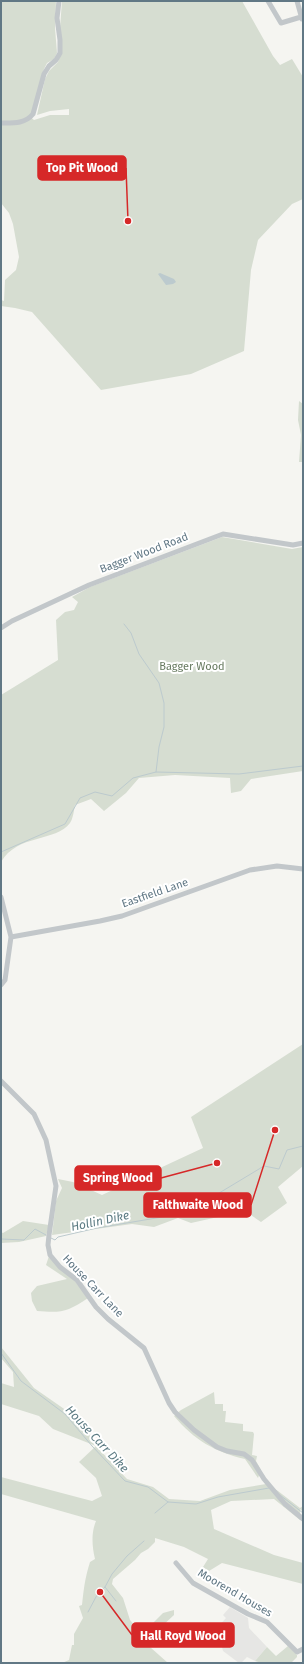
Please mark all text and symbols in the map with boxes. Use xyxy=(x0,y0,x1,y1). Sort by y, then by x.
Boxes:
callout: Top Pit Wood xyxy=(38,156,126,180)
text: Top Pit Wood xyxy=(46,161,118,175)
street label: Bagger Wood Road xyxy=(98,530,190,576)
park label: Bagger Wood xyxy=(159,660,225,673)
street label: Eastfield Lane xyxy=(120,876,190,910)
callout: Spring Wood xyxy=(75,1166,161,1190)
text: Spring Wood xyxy=(83,1171,153,1185)
callout: Falthwaite Wood xyxy=(144,1193,251,1217)
text: Falthwaite Wood xyxy=(153,1198,243,1212)
water label: Hollin Dike xyxy=(70,1208,130,1234)
street label: House Carr Lane xyxy=(60,1252,126,1320)
water label: House Carr Dike xyxy=(63,1403,131,1475)
street label: Moorend Houses xyxy=(195,1566,275,1620)
callout: Hall Royd Wood xyxy=(132,1623,234,1647)
text: Hall Royd Wood xyxy=(140,1629,226,1643)

